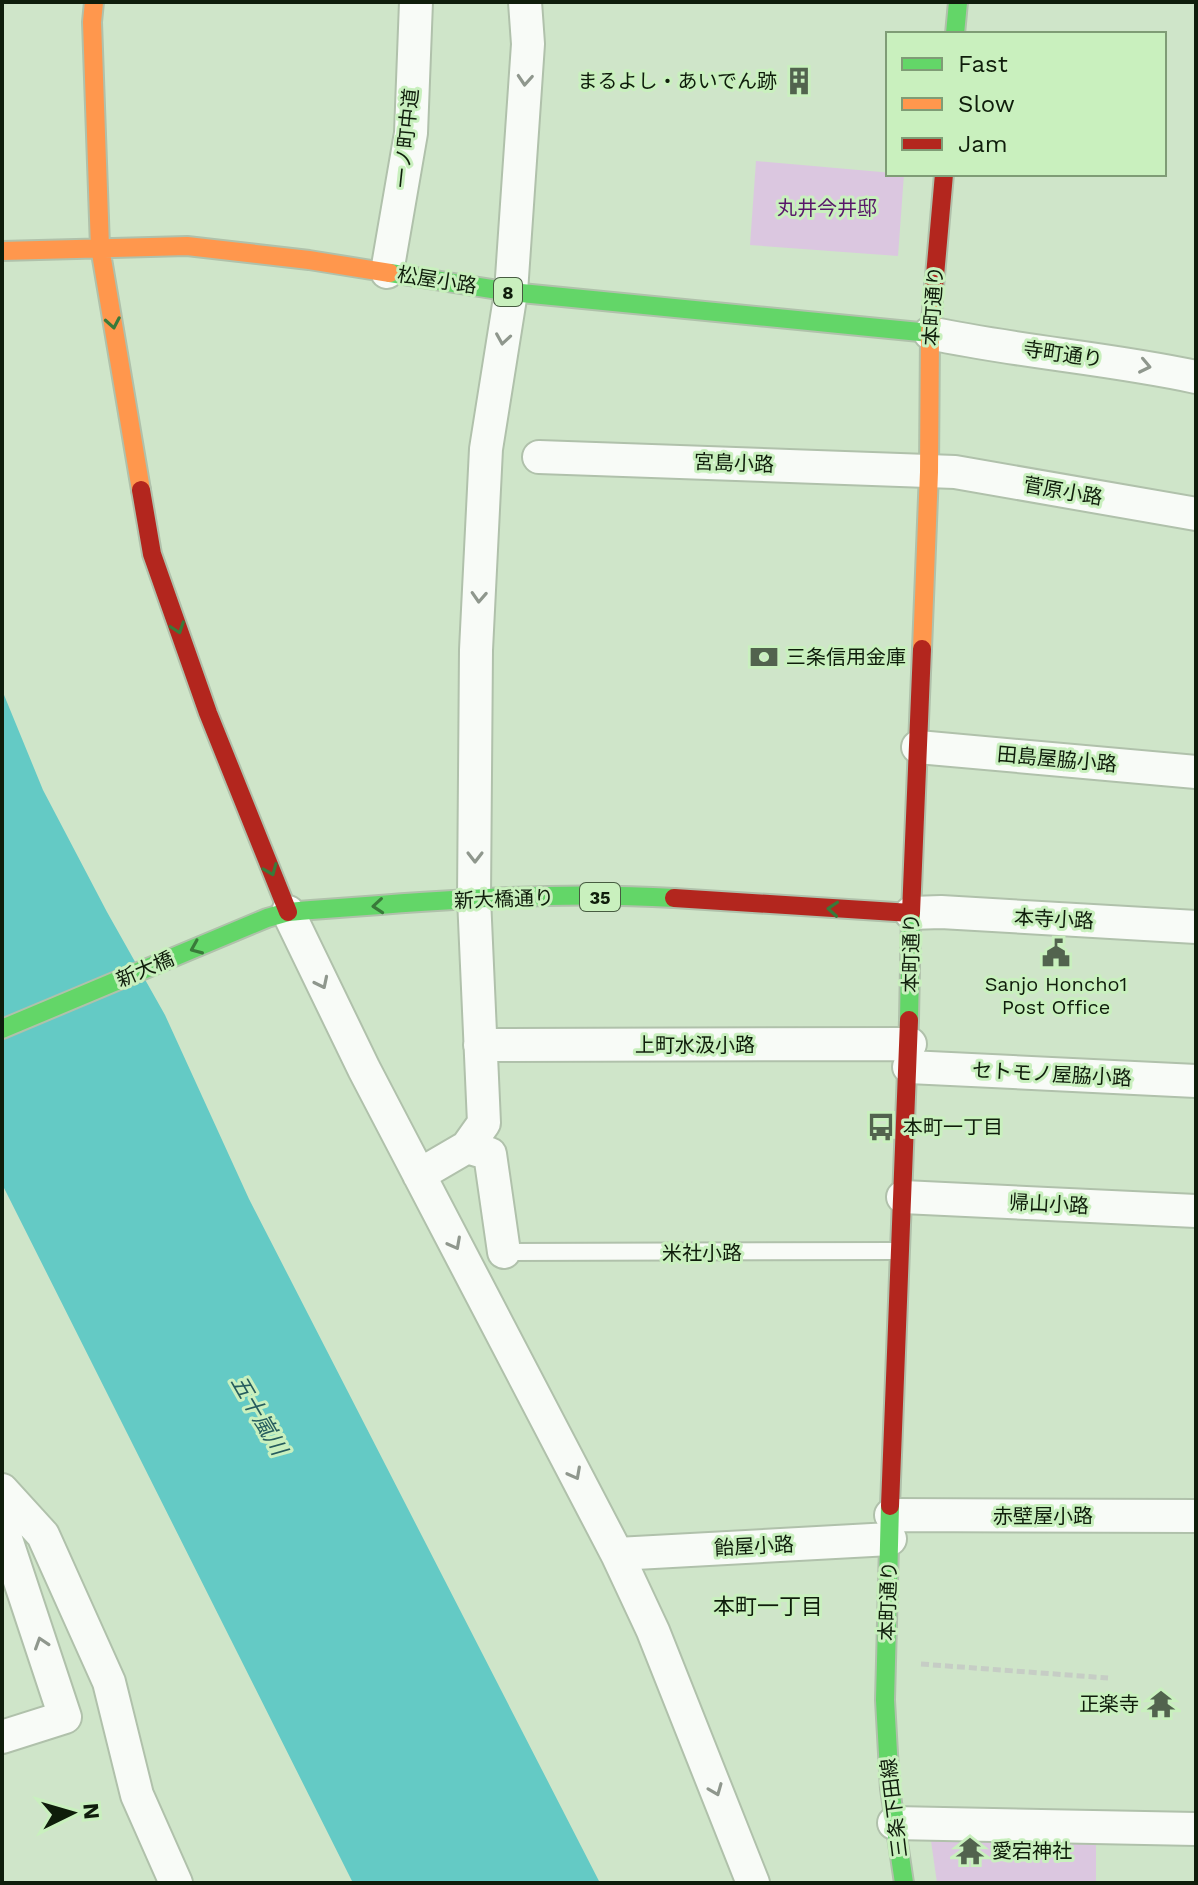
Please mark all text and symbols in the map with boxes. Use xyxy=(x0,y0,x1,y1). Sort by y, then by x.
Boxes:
legend xyxy=(886,32,1166,176)
text: Fast xyxy=(958,50,1008,78)
building icon: まるよし・あいでん跡 xyxy=(784,66,814,96)
place label: まるよし・あいでん跡 xyxy=(578,69,777,93)
one-way arrow xyxy=(517,74,534,87)
street label: 一ノ町中道 xyxy=(389,87,423,189)
text: Slow xyxy=(958,90,1015,118)
text: Jam xyxy=(958,130,1008,158)
park label: 丸井今井邸 xyxy=(777,196,877,220)
street label: 松屋小路 xyxy=(396,262,478,298)
street label: 本町通り xyxy=(918,265,948,347)
road number: 8 xyxy=(494,278,522,306)
one-way arrow xyxy=(103,317,120,330)
one-way arrow xyxy=(495,332,512,346)
street label: 寺町通り xyxy=(1022,337,1104,371)
one-way arrow xyxy=(1138,357,1152,374)
street label: 宮島小路 xyxy=(694,450,774,476)
street label: 菅原小路 xyxy=(1022,472,1104,510)
one-way arrow xyxy=(470,591,487,604)
one-way arrow xyxy=(168,620,185,634)
bank icon: 三条信用金庫 xyxy=(749,642,779,672)
place label: 三条信用金庫 xyxy=(786,645,906,669)
street label: 田島屋脇小路 xyxy=(996,742,1118,776)
one-way arrow xyxy=(466,851,483,864)
one-way arrow xyxy=(262,862,278,876)
road number: 35 xyxy=(580,883,620,911)
street label: 新大橋通り xyxy=(454,885,554,913)
one-way arrow xyxy=(371,897,384,914)
one-way arrow xyxy=(826,901,839,918)
street label: 本寺小路 xyxy=(1013,905,1095,933)
street label: 本町通り xyxy=(898,913,924,993)
public building icon: Sanjo Honcho1 Post Office xyxy=(1041,938,1071,968)
one-way arrow xyxy=(189,939,204,955)
street label: 新大橋 xyxy=(113,946,177,992)
place label: Sanjo Honcho1 Post Office xyxy=(985,972,1127,1019)
one-way arrow xyxy=(312,974,328,989)
street label: 上町水汲小路 xyxy=(635,1033,755,1057)
street label: セトモノ屋脇小路 xyxy=(971,1058,1133,1090)
bus stop icon: 本町一丁目 xyxy=(866,1112,896,1142)
place label: 本町一丁目 xyxy=(903,1115,1003,1139)
street label: 帰山小路 xyxy=(1008,1190,1090,1218)
one-way arrow xyxy=(445,1235,460,1250)
street label: 米社小路 xyxy=(662,1241,742,1265)
water label: 五十嵐川 xyxy=(226,1371,293,1461)
one-way arrow xyxy=(566,1466,581,1481)
street label: 赤壁屋小路 xyxy=(993,1504,1093,1528)
street label: 飴屋小路 xyxy=(713,1532,795,1560)
street label: 本町通り xyxy=(875,1561,901,1641)
district label: 本町一丁目 xyxy=(713,1594,823,1619)
one-way arrow xyxy=(34,1637,50,1651)
temple icon: 正楽寺 xyxy=(1146,1689,1176,1719)
place label: 正楽寺 xyxy=(1079,1692,1139,1716)
street label: 三条下田線 xyxy=(876,1757,912,1859)
north arrow xyxy=(32,1773,112,1853)
one-way arrow xyxy=(706,1782,723,1796)
text: N xyxy=(78,1802,105,1821)
temple icon: 愛宕神社 xyxy=(955,1836,985,1866)
place label: 愛宕神社 xyxy=(992,1839,1072,1863)

